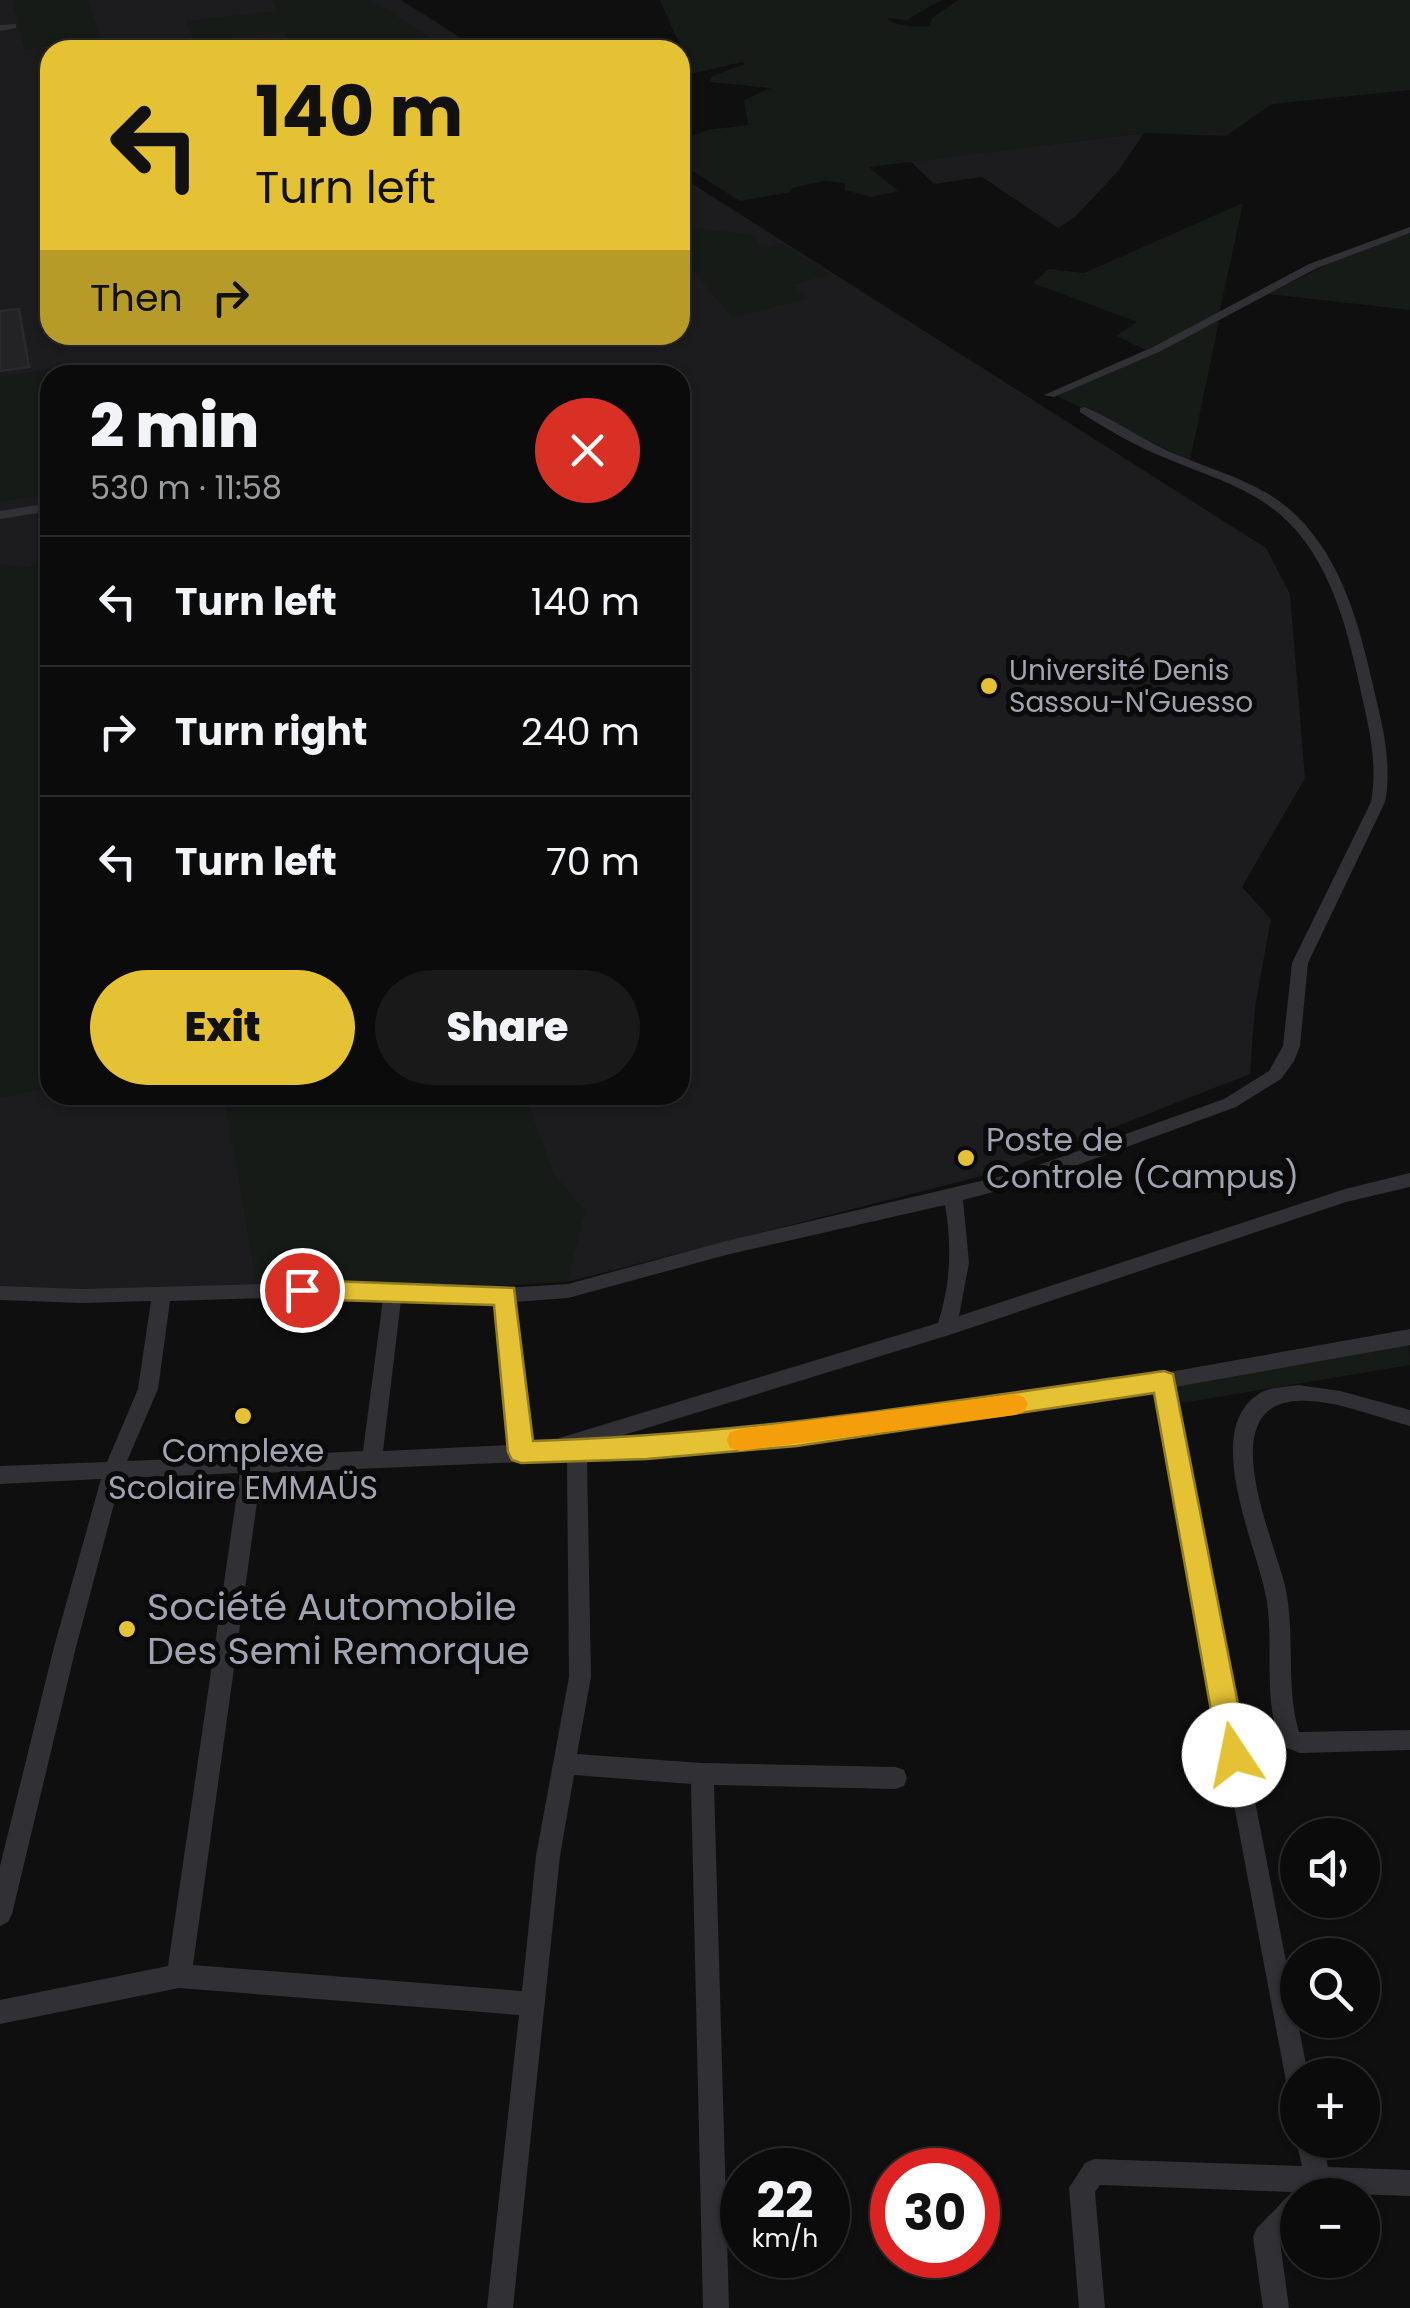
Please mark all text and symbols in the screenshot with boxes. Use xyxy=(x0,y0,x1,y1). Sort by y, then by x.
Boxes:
text: 140 m xyxy=(255,62,463,161)
icon: left xyxy=(90,80,220,210)
text: Turn left xyxy=(255,156,436,219)
icon: right xyxy=(203,270,258,325)
text: Then xyxy=(90,271,183,324)
text: 2 min xyxy=(90,384,259,468)
button: close xyxy=(535,398,640,503)
text: 530 m · 11:58 xyxy=(90,465,282,510)
icon: left xyxy=(90,574,145,629)
text: Turn left xyxy=(175,575,337,628)
text: 140 m xyxy=(531,575,640,628)
place label: Université Denis Sassou-N'Guesso xyxy=(1009,651,1253,722)
marker: Université Denis Sassou-N'Guesso xyxy=(978,675,1000,697)
icon: right xyxy=(90,704,145,759)
text: Turn right xyxy=(175,705,367,758)
text: 240 m xyxy=(521,705,640,758)
icon: left xyxy=(90,834,145,889)
text: Turn left xyxy=(175,835,337,888)
text: 70 m xyxy=(546,835,640,888)
button: Exit xyxy=(90,970,355,1085)
button: Share xyxy=(375,970,640,1085)
place label: Poste de Controle (Campus) xyxy=(986,1117,1299,1199)
marker: Poste de Controle (Campus) xyxy=(955,1147,977,1169)
pin xyxy=(260,1248,345,1333)
icon: arrive xyxy=(275,1263,330,1318)
marker: Complexe Scolaire EMMAÜS xyxy=(232,1405,254,1427)
place label: Complexe Scolaire EMMAÜS xyxy=(108,1428,378,1510)
place label: Société Automobile Des Semi Remorque xyxy=(147,1580,530,1677)
marker: Société Automobile Des Semi Remorque xyxy=(116,1618,138,1640)
position arrow xyxy=(1182,1703,1286,1807)
map controls xyxy=(1280,1818,1380,2278)
button: sound xyxy=(1280,1818,1380,1918)
button: search xyxy=(1280,1938,1380,2038)
button: + xyxy=(1280,2058,1380,2158)
speed limit sign: 30 xyxy=(870,2148,1000,2278)
text: 22 xyxy=(756,2165,814,2236)
button: − xyxy=(1280,2178,1380,2278)
text: km/h xyxy=(752,2221,818,2256)

